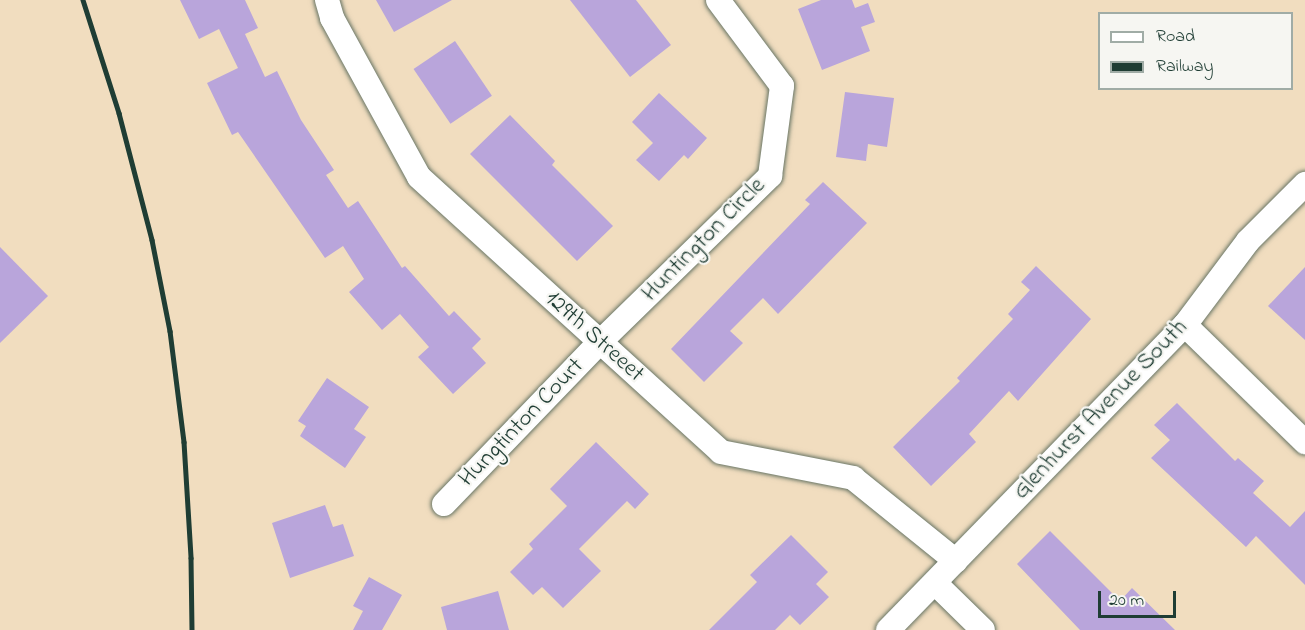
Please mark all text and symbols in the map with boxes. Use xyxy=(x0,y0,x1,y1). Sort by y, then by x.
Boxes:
legend xyxy=(1098,12,1293,90)
text: Road xyxy=(1156,24,1195,50)
text: Railway xyxy=(1156,54,1213,80)
street label: Huntington Circle xyxy=(636,172,772,308)
street label: 129th Streeet xyxy=(538,285,650,389)
street label: Glenhurst Avenue South xyxy=(1008,314,1194,506)
street label: Hungtinton Court xyxy=(453,353,591,493)
scale bar xyxy=(1101,579,1179,617)
text: 20 m xyxy=(1109,588,1144,614)

